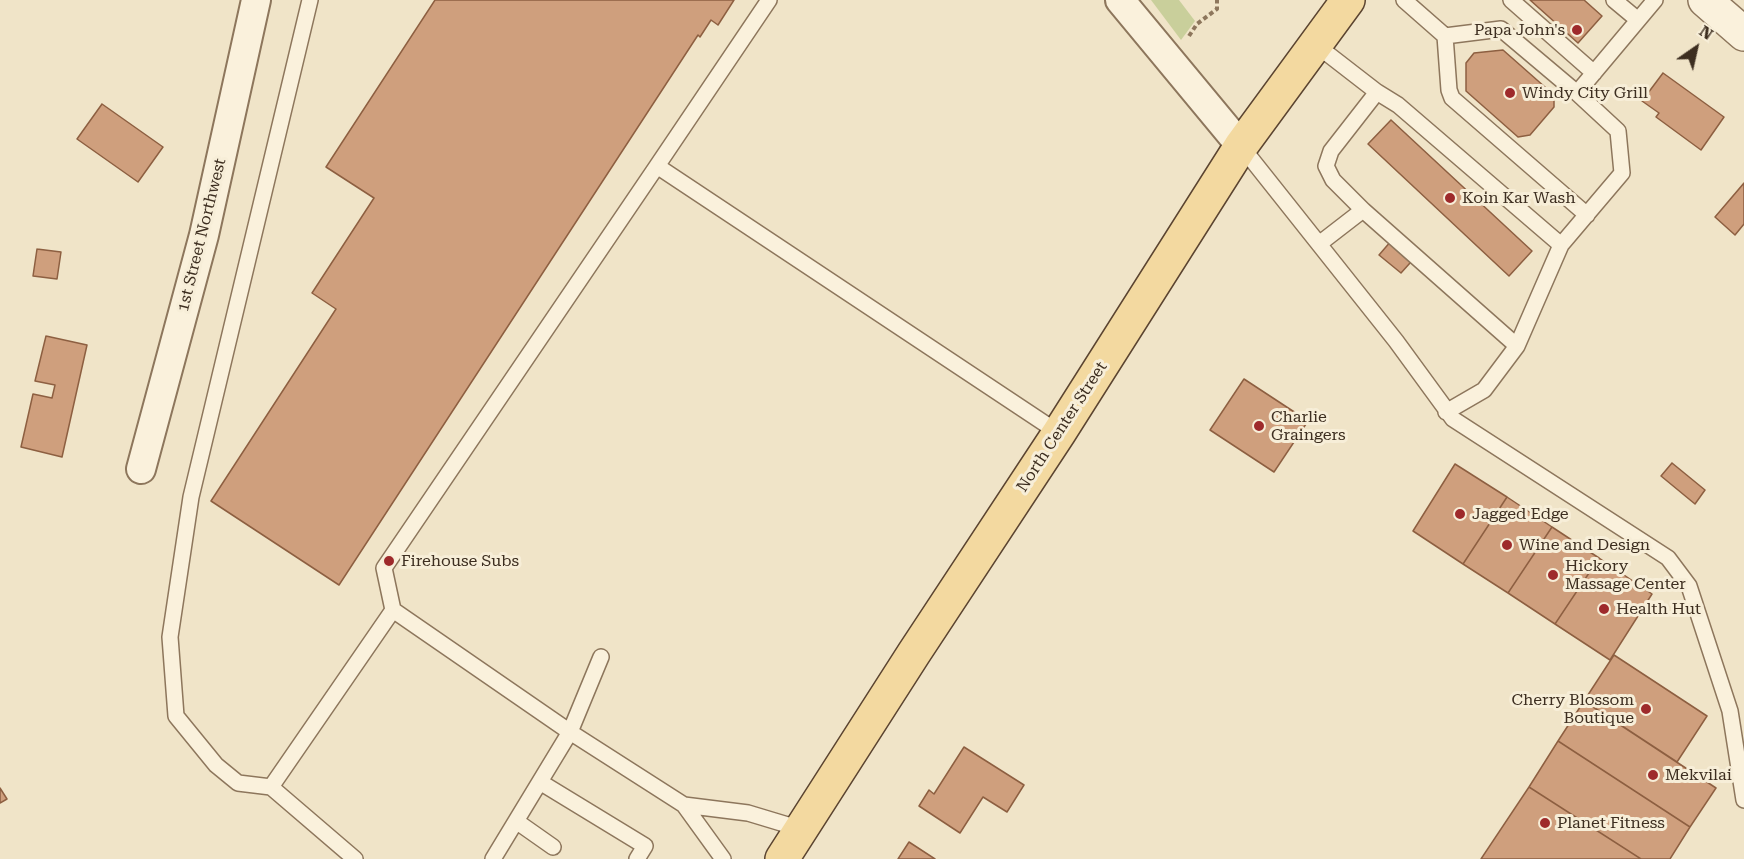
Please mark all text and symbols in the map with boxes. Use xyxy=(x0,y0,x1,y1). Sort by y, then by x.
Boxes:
north arrow xyxy=(1666,18,1726,78)
place label: Papa John's xyxy=(1474,20,1565,40)
text: N xyxy=(1696,21,1717,44)
marker: Papa John's xyxy=(1570,23,1584,37)
place label: Windy City Grill xyxy=(1522,83,1648,103)
marker: Windy City Grill xyxy=(1503,86,1517,100)
street label: 1st Street Northwest xyxy=(174,156,230,314)
place label: Koin Kar Wash xyxy=(1462,188,1576,208)
marker: Koin Kar Wash xyxy=(1443,191,1457,205)
street label: North Center Street xyxy=(1013,358,1111,496)
place label: Charlie Graingers xyxy=(1271,407,1346,445)
marker: Charlie Graingers xyxy=(1252,419,1266,433)
place label: Jagged Edge xyxy=(1472,504,1568,524)
marker: Jagged Edge xyxy=(1453,507,1467,521)
place label: Wine and Design xyxy=(1519,535,1650,555)
marker: Wine and Design xyxy=(1500,538,1514,552)
place label: Firehouse Subs xyxy=(401,551,519,571)
marker: Firehouse Subs xyxy=(382,554,396,568)
place label: Hickory Massage Center xyxy=(1565,556,1686,594)
marker: Hickory Massage Center xyxy=(1546,568,1560,582)
place label: Health Hut xyxy=(1616,599,1701,619)
marker: Health Hut xyxy=(1597,602,1611,616)
place label: Cherry Blossom Boutique xyxy=(1512,690,1634,728)
marker: Cherry Blossom Boutique xyxy=(1639,702,1653,716)
place label: Mekvilai xyxy=(1665,765,1732,785)
marker: Mekvilai xyxy=(1646,768,1660,782)
place label: Planet Fitness xyxy=(1557,813,1665,833)
marker: Planet Fitness xyxy=(1538,816,1552,830)

